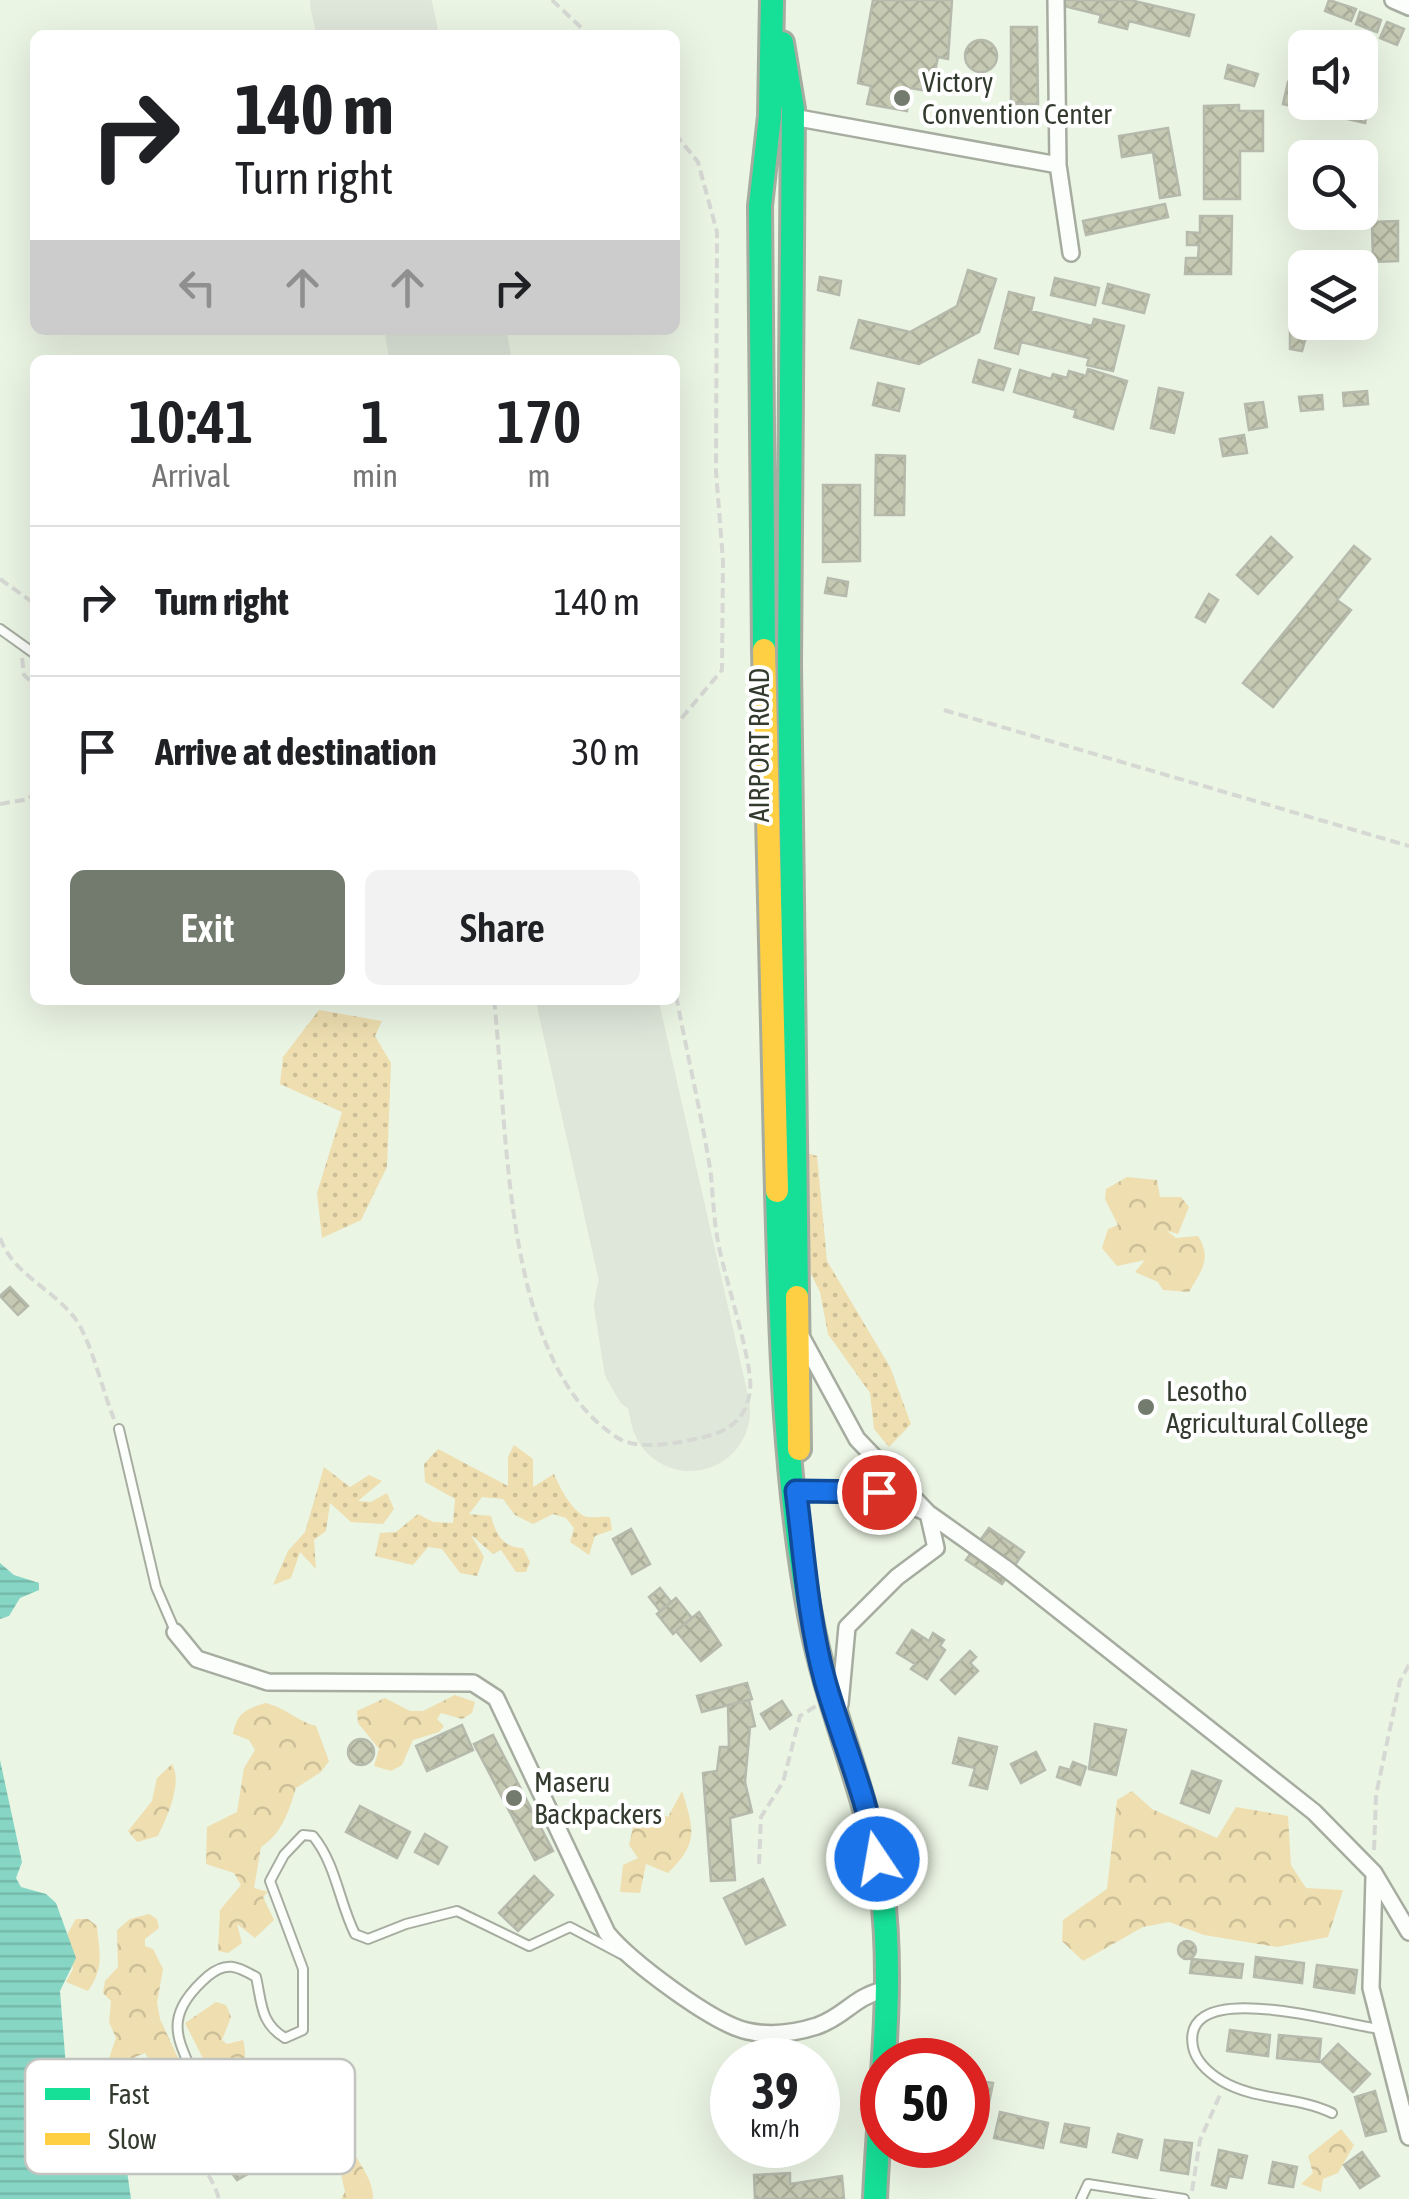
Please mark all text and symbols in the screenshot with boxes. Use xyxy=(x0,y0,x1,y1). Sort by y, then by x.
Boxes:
map controls xyxy=(1288,30,1378,340)
button: sound xyxy=(1288,30,1378,120)
place label: Victory Convention Center xyxy=(922,66,1112,130)
text: 140 m xyxy=(235,69,394,149)
icon: right xyxy=(70,70,200,200)
marker: Victory Convention Center xyxy=(891,87,913,109)
button: search xyxy=(1288,140,1378,230)
text: Turn right xyxy=(235,152,393,204)
button: layers xyxy=(1288,250,1378,340)
icon: left xyxy=(170,260,225,315)
icon: ahead xyxy=(275,260,330,315)
icon: ahead xyxy=(380,260,435,315)
icon: right xyxy=(485,260,540,315)
text: 10:41 xyxy=(129,387,253,456)
text: 1 xyxy=(361,387,389,456)
text: 170 xyxy=(497,387,581,456)
text: Arrival xyxy=(152,457,230,494)
text: min xyxy=(352,457,398,494)
text: m xyxy=(527,457,551,494)
icon: right xyxy=(70,574,125,629)
text: Turn right xyxy=(155,580,289,623)
text: 140 m xyxy=(554,580,640,623)
street label: AIRPORT ROAD xyxy=(743,668,775,822)
icon: arrive xyxy=(70,724,125,779)
text: Arrive at destination xyxy=(155,730,437,773)
text: 30 m xyxy=(572,730,640,773)
button: Exit xyxy=(70,870,345,985)
button: Share xyxy=(365,870,640,985)
place label: Lesotho Agricultural College xyxy=(1166,1375,1369,1439)
marker: Lesotho Agricultural College xyxy=(1135,1396,1157,1418)
pin xyxy=(837,1450,922,1535)
icon: arrive xyxy=(852,1465,907,1520)
place label: Maseru Backpackers xyxy=(534,1766,662,1830)
marker: Maseru Backpackers xyxy=(503,1787,525,1809)
position arrow xyxy=(825,1807,929,1911)
speed limit sign: 50 xyxy=(860,2038,990,2168)
legend xyxy=(25,2059,355,2174)
text: 39 xyxy=(751,2062,798,2120)
text: Fast xyxy=(108,2078,150,2110)
text: km/h xyxy=(750,2114,800,2142)
text: Slow xyxy=(108,2123,157,2155)

